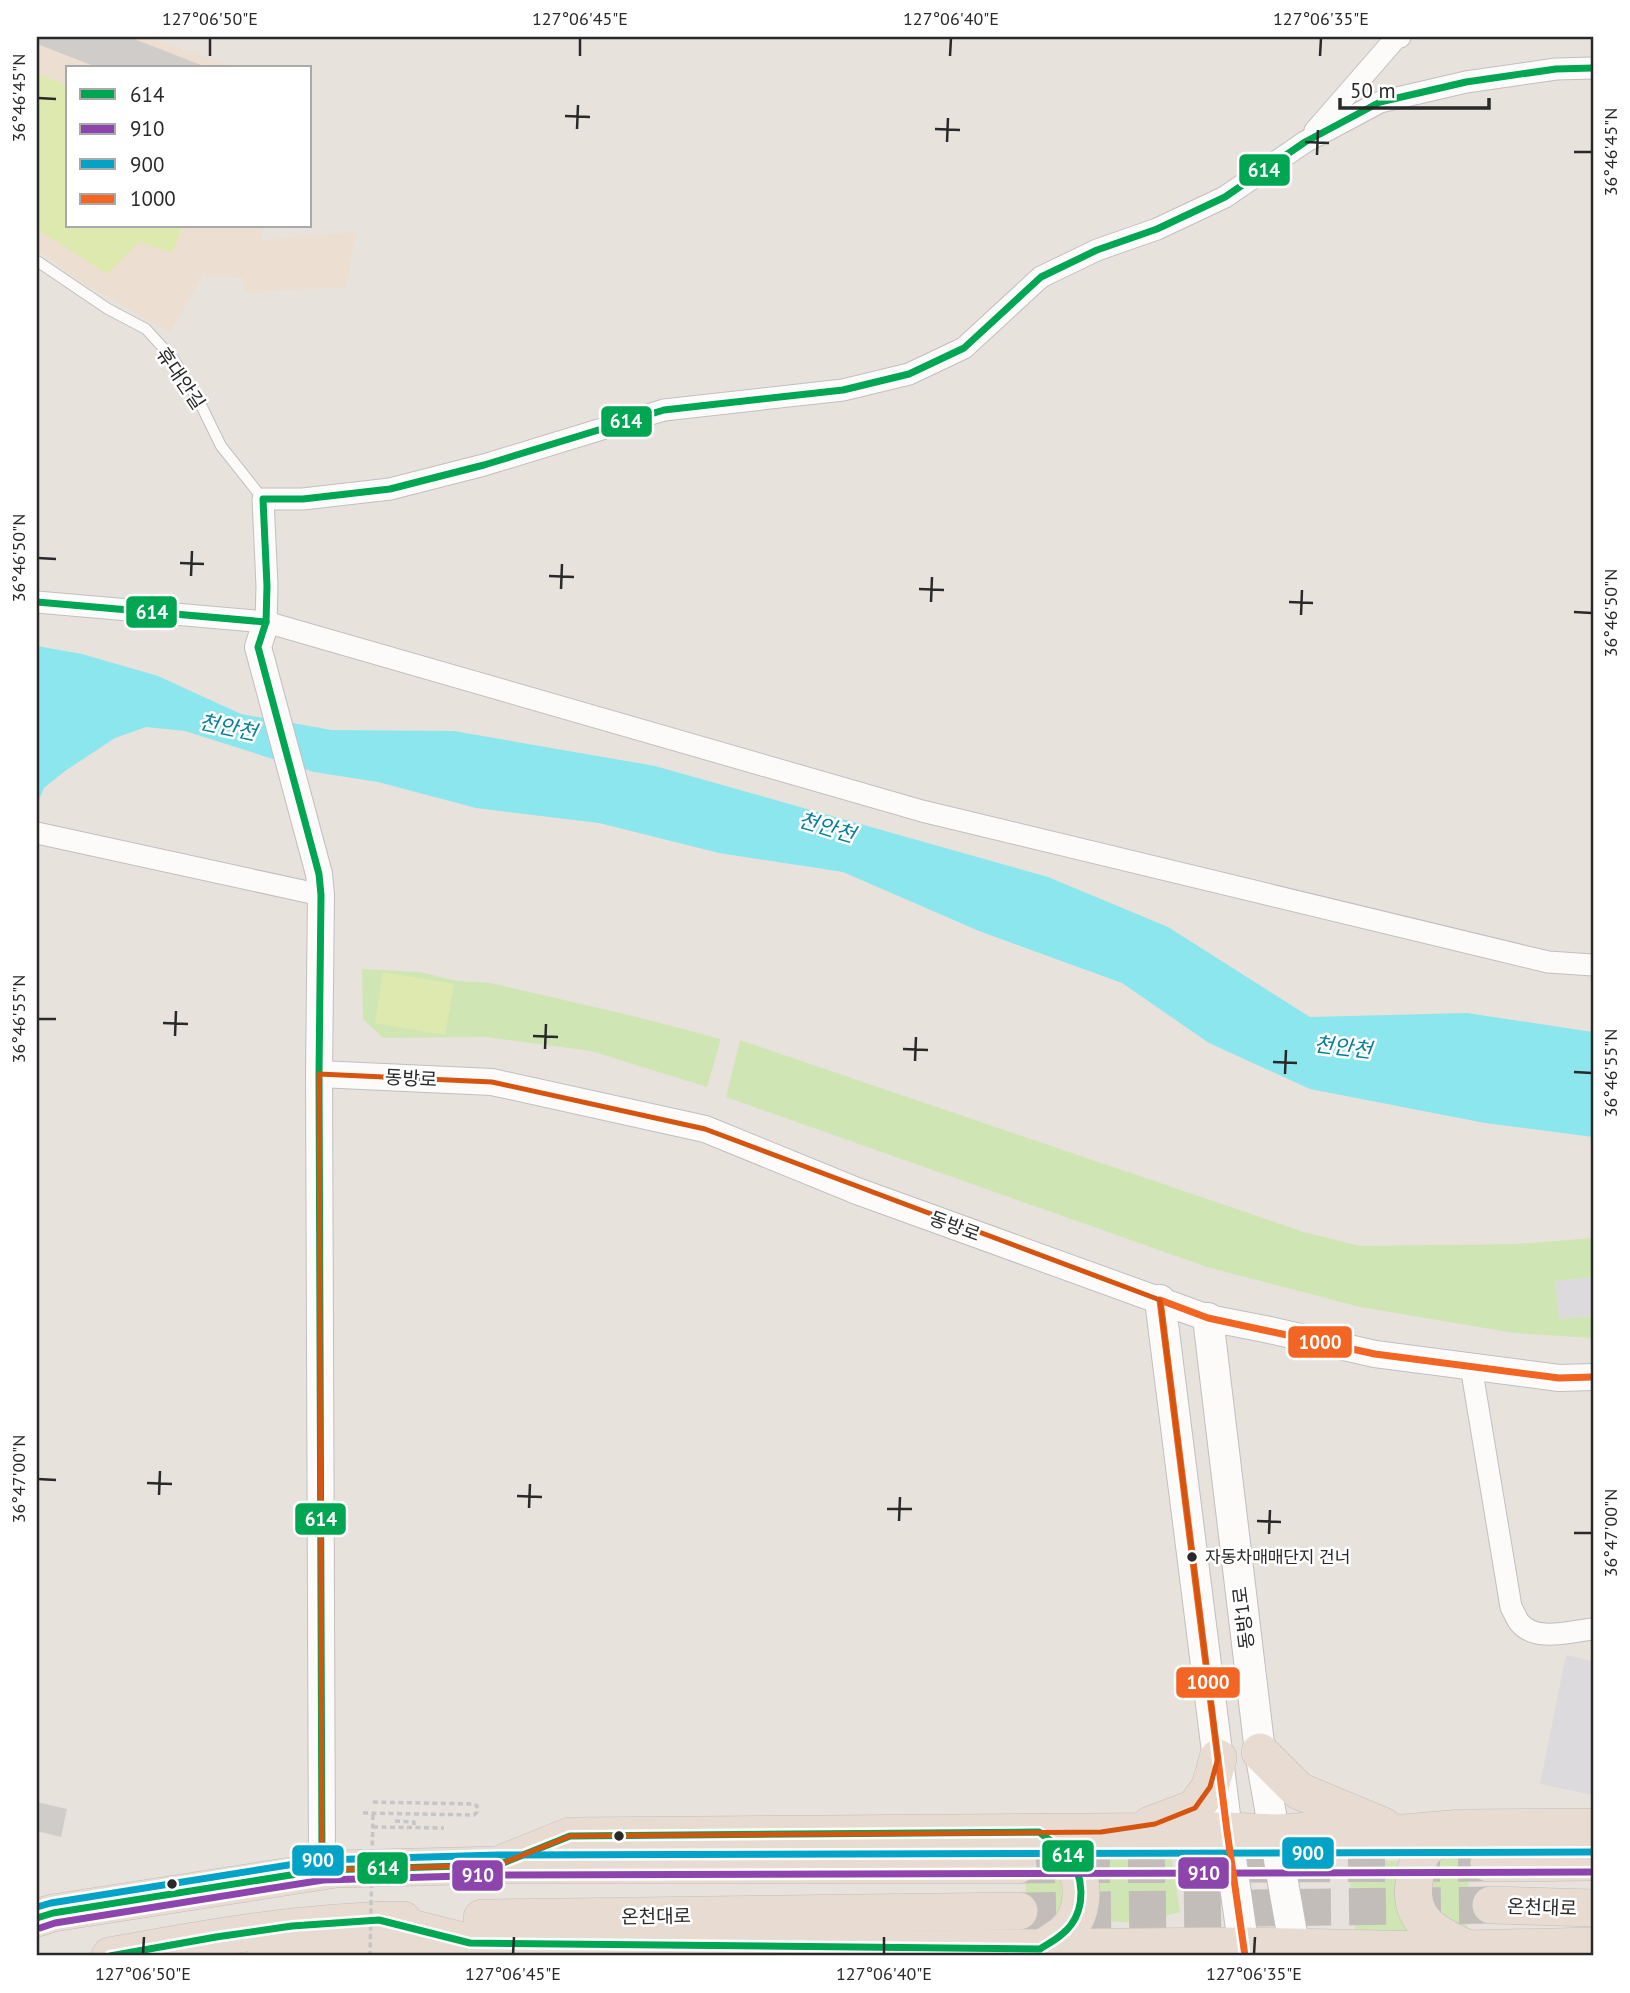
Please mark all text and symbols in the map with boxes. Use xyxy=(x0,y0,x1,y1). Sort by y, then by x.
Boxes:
text: 127°06'50"E xyxy=(162,7,258,30)
text: 127°06'45"E xyxy=(532,7,628,30)
text: 127°06'40"E xyxy=(903,7,999,30)
text: 127°06'35"E xyxy=(1273,7,1369,30)
text: 36°46'45"N xyxy=(7,54,30,142)
legend xyxy=(66,66,312,228)
scale bar xyxy=(1340,66,1488,110)
text: 50 m xyxy=(1350,77,1396,104)
text: 614 xyxy=(130,81,164,108)
text: 36°46'45"N xyxy=(1599,108,1622,196)
text: 910 xyxy=(130,115,164,142)
text: 900 xyxy=(130,151,164,178)
line badge: 614 xyxy=(1238,153,1291,187)
text: 614 xyxy=(1248,158,1280,182)
text: 1000 xyxy=(130,185,176,212)
street label: 휴대안길 xyxy=(152,342,210,414)
line badge: 614 xyxy=(600,405,653,438)
text: 614 xyxy=(610,409,642,433)
text: 36°46'50"N xyxy=(7,514,30,602)
text: 36°46'50"N xyxy=(1599,569,1622,657)
line badge: 614 xyxy=(125,595,178,629)
text: 614 xyxy=(136,600,168,624)
water label: 천안천 xyxy=(197,708,262,747)
water label: 천안천 xyxy=(795,806,861,849)
text: 36°46'55"N xyxy=(7,975,30,1063)
text: 36°46'55"N xyxy=(1599,1029,1622,1117)
water label: 천안천 xyxy=(1313,1030,1376,1064)
street label: 동방로 xyxy=(384,1065,438,1091)
street label: 동방로 xyxy=(926,1206,984,1246)
line badge: 1000 xyxy=(1287,1325,1353,1359)
text: 1000 xyxy=(1298,1330,1342,1354)
text: 36°47'00"N xyxy=(7,1435,30,1523)
text: 36°47'00"N xyxy=(1599,1489,1622,1577)
line badge: 614 xyxy=(294,1502,347,1536)
text: 614 xyxy=(305,1507,337,1531)
place label: 자동차매매단지 건너 xyxy=(1205,1546,1350,1568)
marker: 자동차매매단지 건너 xyxy=(1185,1550,1199,1564)
street label: 동방1로 xyxy=(1227,1585,1259,1651)
line badge: 1000 xyxy=(1175,1666,1241,1699)
text: 1000 xyxy=(1186,1670,1230,1694)
unlabelled marker xyxy=(612,1829,626,1843)
line badge: 900 xyxy=(1281,1836,1335,1870)
line badge: 614 xyxy=(1041,1839,1095,1873)
text: 900 xyxy=(1292,1841,1324,1865)
text: 614 xyxy=(1052,1843,1084,1867)
line badge: 900 xyxy=(291,1844,345,1877)
text: 900 xyxy=(302,1848,334,1872)
line badge: 614 xyxy=(356,1851,409,1885)
text: 614 xyxy=(367,1856,399,1880)
line badge: 910 xyxy=(1177,1856,1230,1890)
line badge: 910 xyxy=(451,1859,504,1892)
text: 910 xyxy=(1188,1861,1220,1885)
text: 910 xyxy=(462,1863,494,1887)
unlabelled marker xyxy=(165,1877,179,1891)
street label: 온천대로 xyxy=(1507,1894,1577,1920)
street label: 온천대로 xyxy=(621,1903,691,1929)
text: 127°06'50"E xyxy=(95,1962,191,1985)
text: 127°06'45"E xyxy=(465,1962,561,1985)
text: 127°06'40"E xyxy=(836,1962,932,1985)
text: 127°06'35"E xyxy=(1206,1962,1302,1985)

